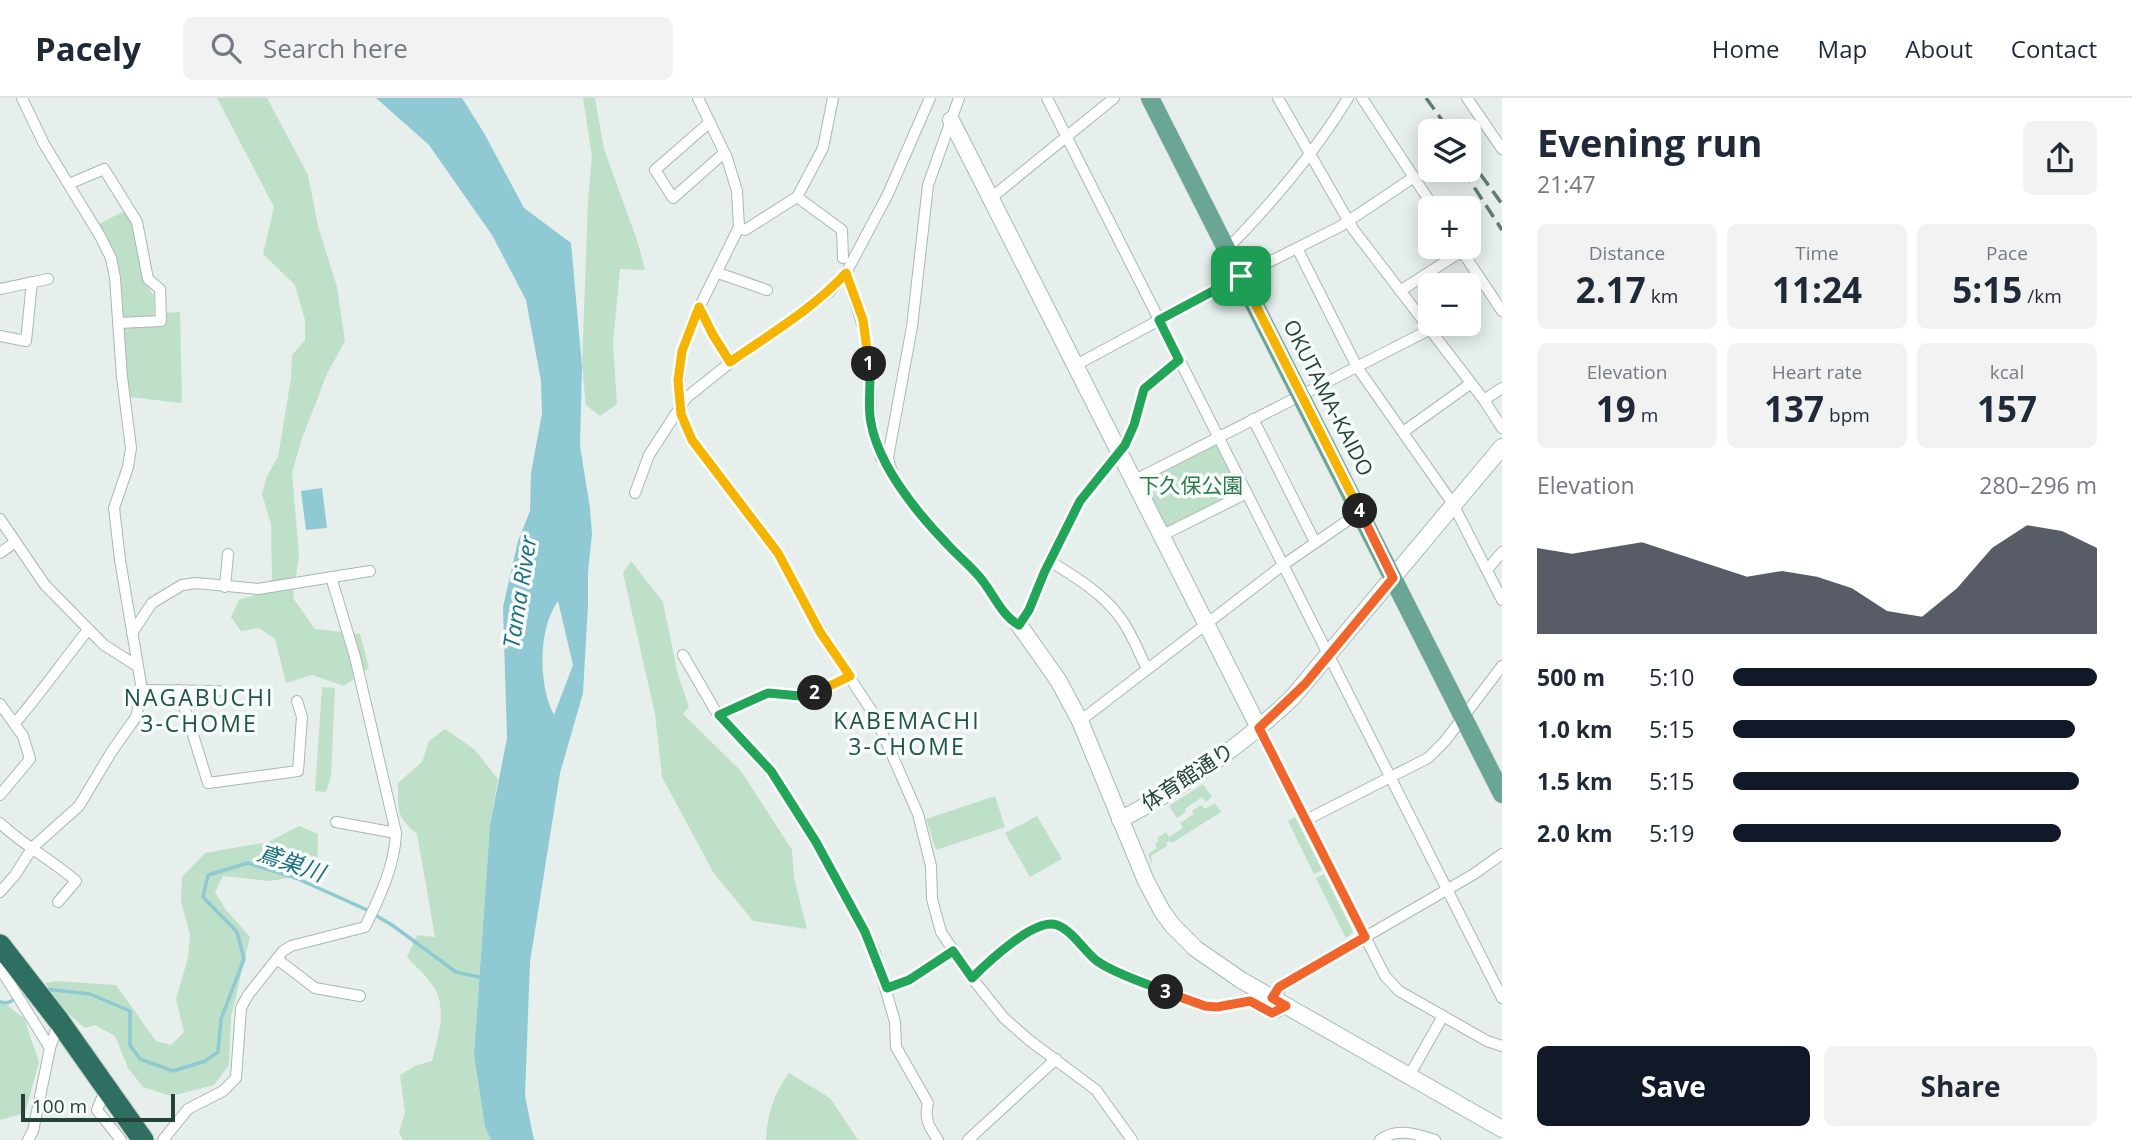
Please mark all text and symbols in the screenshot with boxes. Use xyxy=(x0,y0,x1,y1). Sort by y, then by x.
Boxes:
search box xyxy=(183,17,673,80)
text: Pacely xyxy=(35,26,141,71)
icon: search xyxy=(207,29,245,67)
text: Search here xyxy=(263,30,408,66)
text: Home xyxy=(1712,32,1780,65)
text: Map xyxy=(1818,32,1867,65)
text: About xyxy=(1905,32,1973,65)
text: Contact xyxy=(2011,32,2097,65)
text: Evening run xyxy=(1537,116,1762,168)
map controls xyxy=(1418,119,1481,336)
button: layers xyxy=(1418,119,1481,182)
button: share xyxy=(2023,121,2097,195)
text: 21:47 xyxy=(1537,168,1596,200)
button: + xyxy=(1418,196,1481,259)
text: Distance xyxy=(1589,240,1665,266)
text: Time xyxy=(1795,240,1839,266)
text: Pace xyxy=(1986,240,2028,266)
pin xyxy=(1211,246,1271,306)
icon: arrive xyxy=(1222,257,1260,295)
text: 2.17 xyxy=(1576,266,1646,313)
text: 11:24 xyxy=(1772,266,1862,313)
text: 5:15 xyxy=(1952,266,2022,313)
button: − xyxy=(1418,273,1481,336)
text: km xyxy=(1646,283,1678,309)
text: /km xyxy=(2022,283,2062,309)
street label: OKUTAMA-KAIDO xyxy=(1277,315,1380,480)
pin: 1 xyxy=(852,346,886,382)
text: 1 xyxy=(863,350,874,376)
text: Elevation xyxy=(1587,359,1667,385)
text: Heart rate xyxy=(1772,359,1862,385)
text: kcal xyxy=(1990,359,2024,385)
text: 19 xyxy=(1596,385,1636,432)
text: 137 xyxy=(1764,385,1824,432)
text: 157 xyxy=(1977,385,2037,432)
text: m xyxy=(1636,402,1658,428)
text: bpm xyxy=(1824,402,1870,428)
text: Elevation xyxy=(1537,469,1635,501)
text: 280–296 m xyxy=(1979,469,2097,501)
park label: 下久保公園 xyxy=(1139,471,1244,499)
pin: 4 xyxy=(1342,494,1378,528)
text: 4 xyxy=(1354,497,1365,523)
water label: Tama River xyxy=(494,532,544,650)
text: 500 m xyxy=(1537,661,1605,693)
text: 5:10 xyxy=(1649,661,1695,693)
pin: 2 xyxy=(798,676,832,710)
text: 2 xyxy=(809,679,820,705)
district label: NAGABUCHI 3-CHOME xyxy=(124,681,274,739)
district label: KABEMACHI 3-CHOME xyxy=(833,704,981,762)
text: 1.0 km xyxy=(1537,713,1613,745)
text: 5:15 xyxy=(1649,713,1695,745)
street label: 体育館通り xyxy=(1136,736,1239,816)
text: 1.5 km xyxy=(1537,765,1613,797)
text: 5:15 xyxy=(1649,765,1695,797)
text: 2.0 km xyxy=(1537,817,1613,849)
text: 5:19 xyxy=(1649,817,1695,849)
water label: 鳶巣川 xyxy=(253,836,332,889)
pin: 3 xyxy=(1148,974,1184,1010)
text: 3 xyxy=(1160,978,1171,1004)
button: Save xyxy=(1537,1046,1810,1126)
button: Share xyxy=(1824,1046,2097,1126)
scale bar xyxy=(21,1091,175,1123)
text: 100 m xyxy=(32,1093,87,1119)

